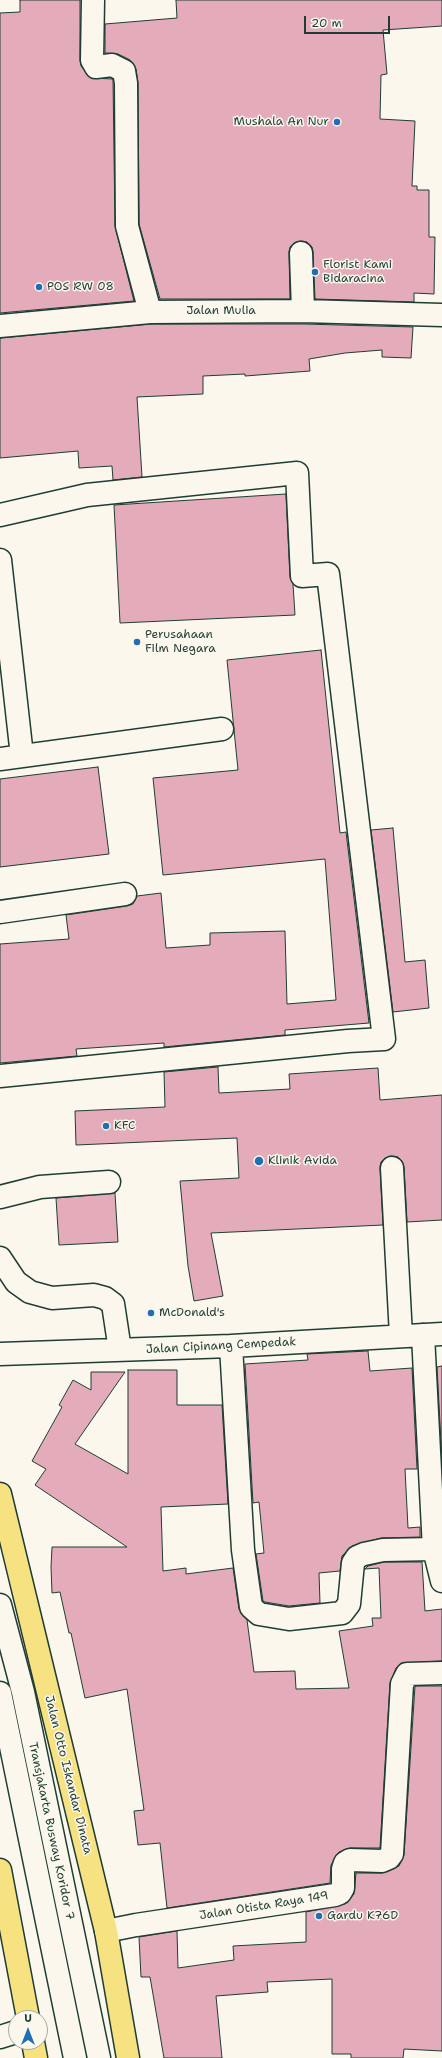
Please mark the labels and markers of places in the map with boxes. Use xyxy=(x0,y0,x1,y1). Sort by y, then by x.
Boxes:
place label: Mushala An Nur xyxy=(234,115,329,129)
marker: Mushala An Nur xyxy=(332,117,342,127)
place label: Florist Kami Bidaracina xyxy=(323,258,392,286)
marker: Florist Kami Bidaracina xyxy=(310,267,320,277)
place label: POS RW 08 xyxy=(47,280,114,294)
marker: POS RW 08 xyxy=(34,282,44,292)
place label: Perusahaan Film Negara xyxy=(145,628,216,656)
marker: Perusahaan Film Negara xyxy=(132,637,142,647)
place label: KFC xyxy=(114,1119,135,1133)
marker: KFC xyxy=(101,1121,111,1131)
place label: Klinik Avida xyxy=(268,1154,337,1168)
marker: Klinik Avida xyxy=(253,1155,265,1167)
place label: McDonald's xyxy=(159,1306,225,1320)
marker: McDonald's xyxy=(146,1308,156,1318)
place label: Gardu K76D xyxy=(327,1909,398,1923)
marker: Gardu K76D xyxy=(314,1911,324,1921)

